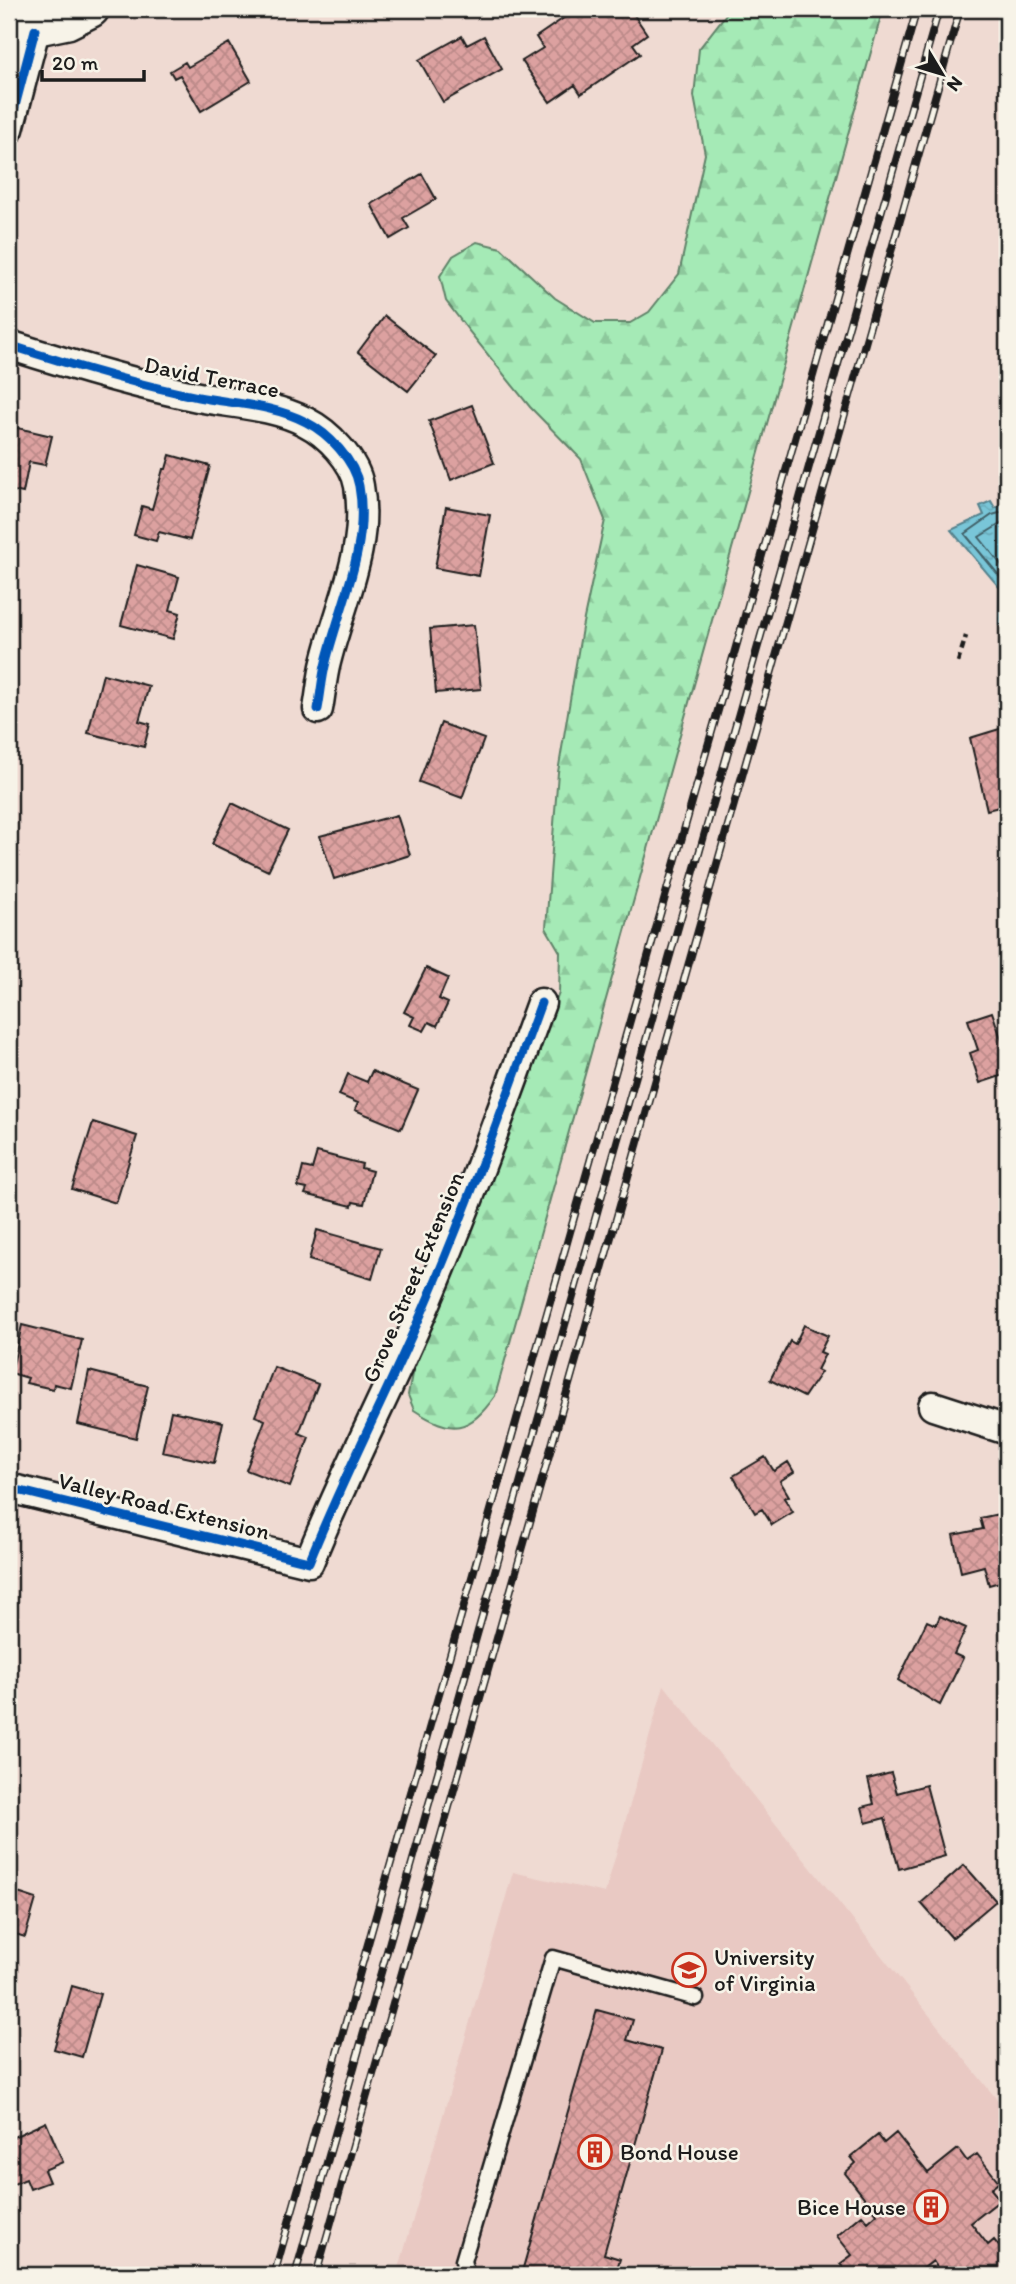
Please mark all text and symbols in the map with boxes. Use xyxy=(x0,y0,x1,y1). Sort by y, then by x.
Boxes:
scale bar xyxy=(42,38,144,82)
north arrow xyxy=(908,38,978,108)
text: 20 m xyxy=(52,50,99,75)
text: N xyxy=(942,72,968,96)
street label: David Terrace xyxy=(142,350,282,404)
street label: Grove Street Extension xyxy=(356,1167,470,1387)
street label: Valley Road Extension xyxy=(55,1466,273,1546)
place label: University of Virginia xyxy=(714,1943,816,1997)
school or university icon: University of Virginia xyxy=(670,1951,708,1989)
building icon: Bond House xyxy=(576,2133,614,2171)
place label: Bond House xyxy=(620,2138,739,2166)
building icon: Bice House xyxy=(912,2188,950,2226)
place label: Bice House xyxy=(797,2193,906,2221)

